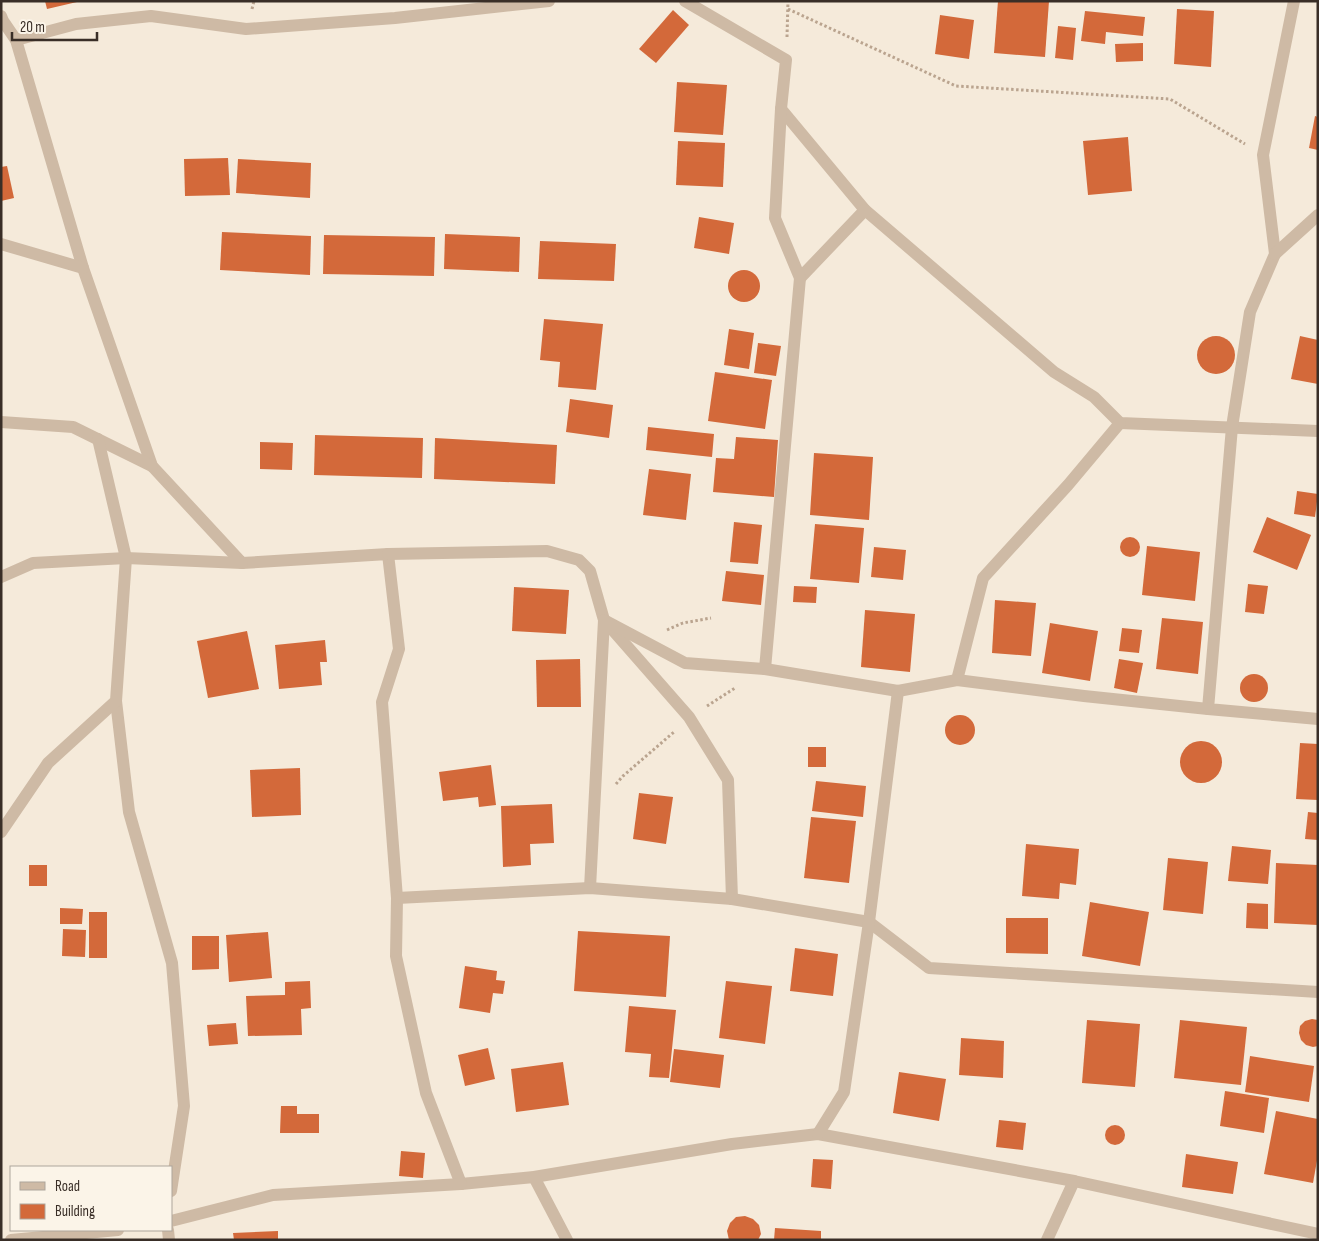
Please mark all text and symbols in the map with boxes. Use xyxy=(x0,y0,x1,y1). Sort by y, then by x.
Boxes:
scale bar xyxy=(12,10,98,42)
text: 20 m xyxy=(20,18,45,37)
legend xyxy=(10,1166,172,1231)
text: Road xyxy=(55,1177,80,1196)
text: Building xyxy=(55,1202,95,1221)

